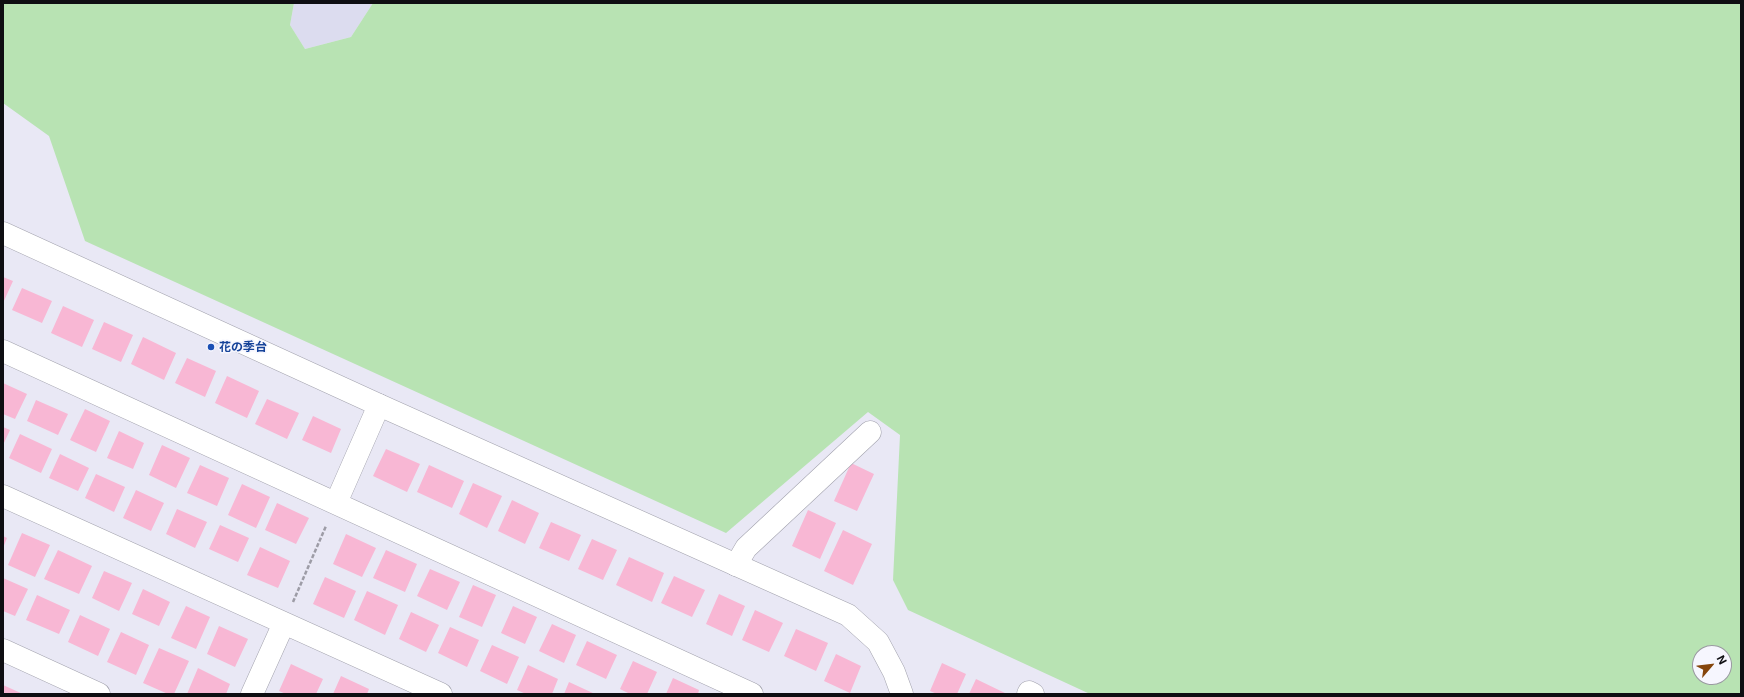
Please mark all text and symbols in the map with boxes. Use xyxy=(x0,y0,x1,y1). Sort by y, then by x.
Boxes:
place label: 花の季台 xyxy=(219,340,267,354)
marker: 花の季台 xyxy=(206,342,216,352)
north arrow xyxy=(1692,645,1732,685)
text: N xyxy=(1714,653,1730,667)

